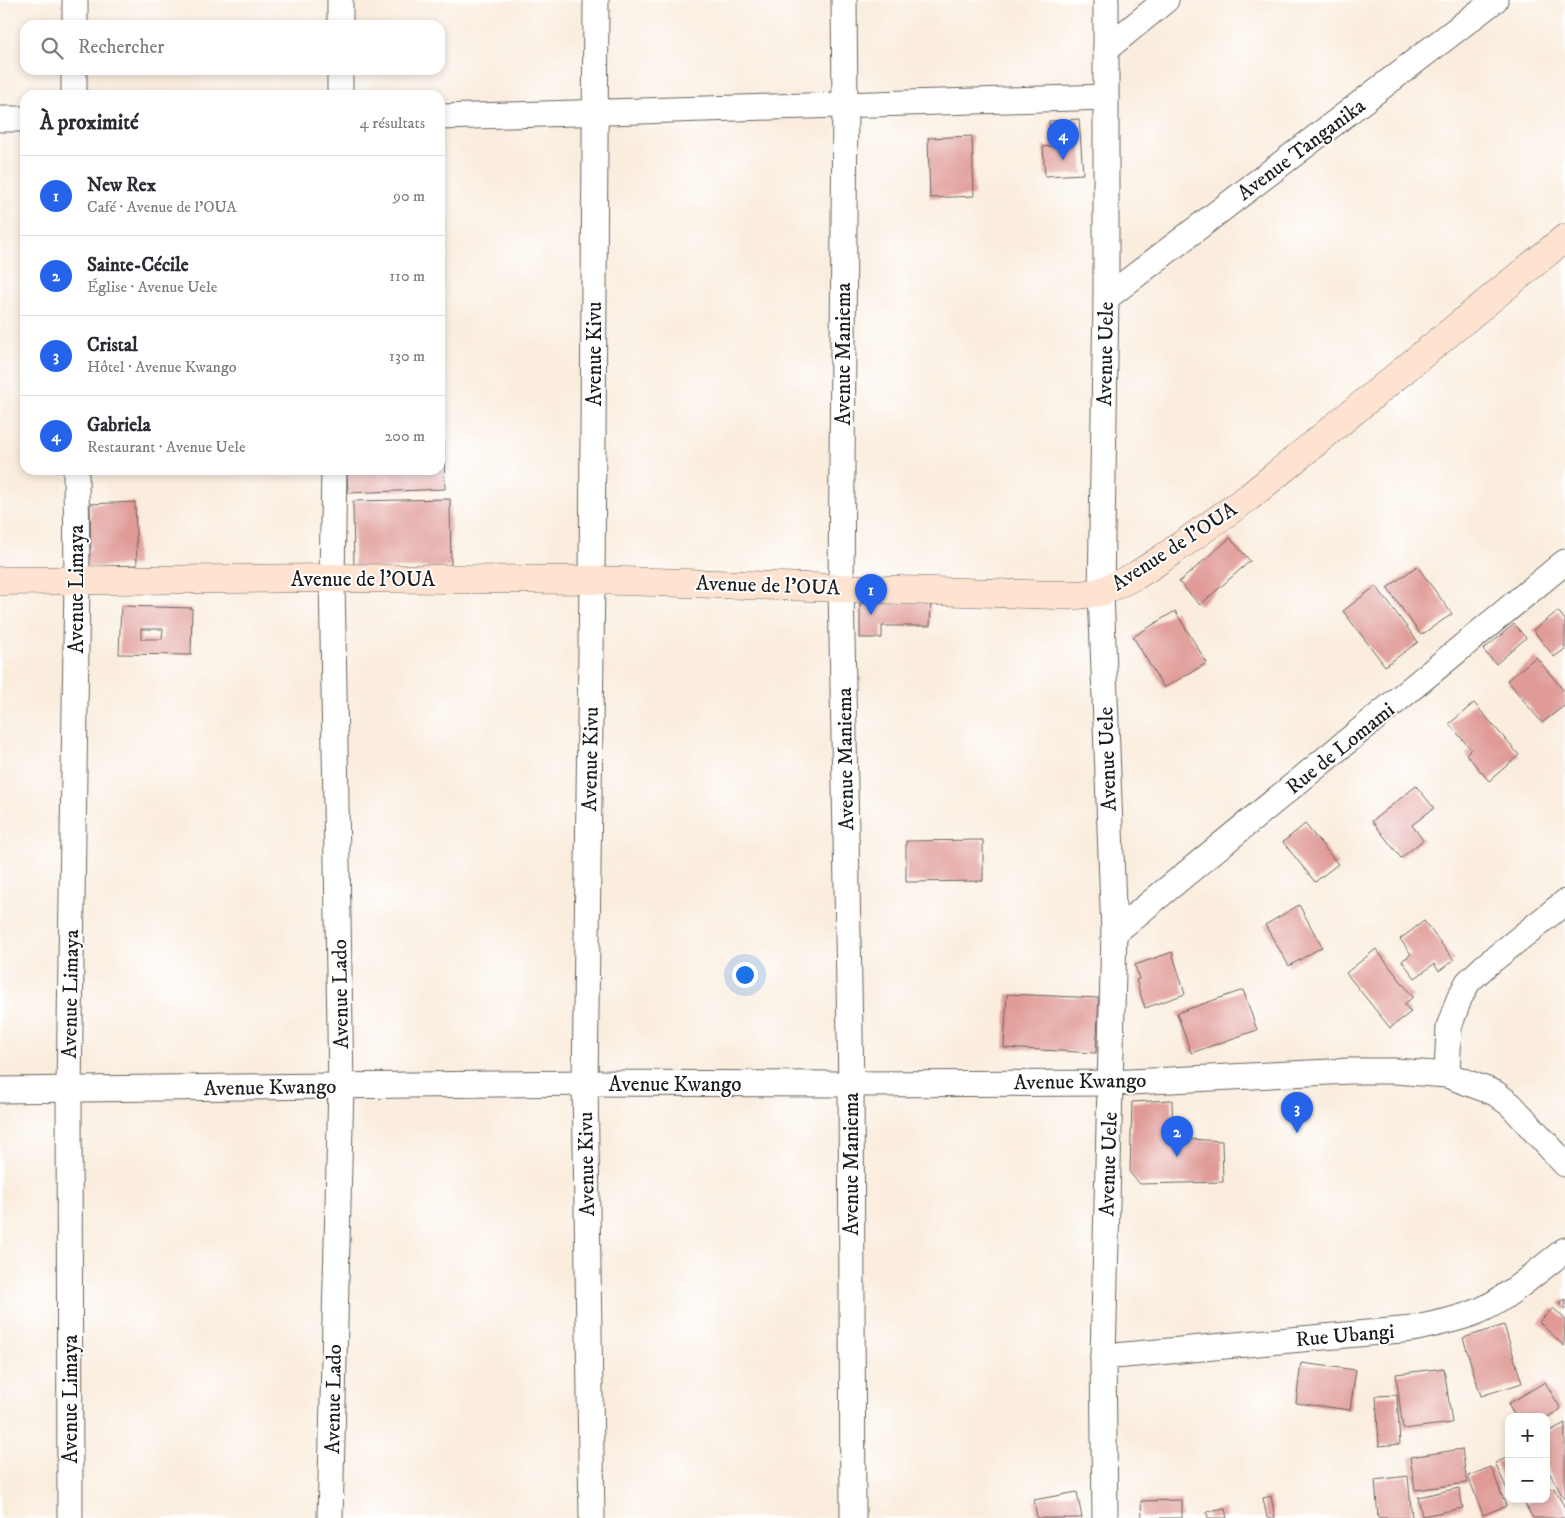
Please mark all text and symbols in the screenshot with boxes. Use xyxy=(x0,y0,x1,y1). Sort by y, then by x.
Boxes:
search box xyxy=(20,20,445,75)
icon: search xyxy=(38,34,66,62)
text: Rechercher xyxy=(78,36,164,59)
street label: Avenue Tanganika xyxy=(1232,93,1371,206)
text: À proximité xyxy=(40,110,139,136)
text: 4 résultats xyxy=(360,113,425,133)
pin: 4 xyxy=(1047,119,1079,160)
text: New Rex xyxy=(87,174,156,197)
text: 1 xyxy=(53,186,59,206)
text: 90 m xyxy=(393,186,425,206)
text: Café · Avenue de l’OUA xyxy=(87,197,237,217)
text: Sainte-Cécile xyxy=(87,254,189,277)
text: 2 xyxy=(52,266,60,286)
text: 110 m xyxy=(389,266,425,286)
text: Église · Avenue Uele xyxy=(87,277,217,297)
street label: Avenue Maniema xyxy=(831,282,857,425)
street label: Avenue Uele xyxy=(1092,301,1120,406)
street label: Avenue Kivu xyxy=(582,302,608,406)
text: Cristal xyxy=(87,334,138,357)
text: 3 xyxy=(53,346,59,366)
text: 130 m xyxy=(389,346,425,366)
text: Hôtel · Avenue Kwango xyxy=(87,357,237,377)
text: Gabriela xyxy=(87,414,151,437)
text: 4 xyxy=(51,426,61,446)
text: 200 m xyxy=(384,426,425,446)
text: Restaurant · Avenue Uele xyxy=(87,437,246,457)
street label: Avenue de l’OUA xyxy=(1107,496,1243,597)
street label: Avenue Limaya xyxy=(64,524,90,654)
street label: Avenue de l’OUA xyxy=(291,567,436,593)
street label: Avenue de l’OUA xyxy=(695,570,841,602)
pin: 1 xyxy=(855,574,887,615)
street label: Avenue Maniema xyxy=(832,687,860,831)
street label: Rue de Lomami xyxy=(1281,697,1400,800)
street label: Avenue Kivu xyxy=(577,706,605,812)
street label: Avenue Uele xyxy=(1093,706,1123,812)
street label: Avenue Limaya xyxy=(57,929,85,1059)
street label: Avenue Lado xyxy=(327,939,355,1049)
your location xyxy=(732,962,758,988)
street label: Avenue Kwango xyxy=(1013,1068,1147,1096)
street label: Avenue Kwango xyxy=(609,1072,741,1098)
street label: Avenue Kwango xyxy=(203,1074,337,1102)
street label: Avenue Maniema xyxy=(839,1092,865,1235)
pin: 3 xyxy=(1281,1092,1313,1133)
street label: Avenue Kivu xyxy=(573,1111,601,1217)
street label: Avenue Uele xyxy=(1094,1111,1124,1217)
pin: 2 xyxy=(1161,1116,1193,1157)
street label: Rue Ubangi xyxy=(1295,1319,1395,1353)
street label: Avenue Limaya xyxy=(58,1334,84,1464)
street label: Avenue Lado xyxy=(320,1344,348,1454)
map controls xyxy=(1505,1413,1550,1503)
button: + xyxy=(1505,1413,1550,1458)
button: − xyxy=(1505,1458,1550,1503)

